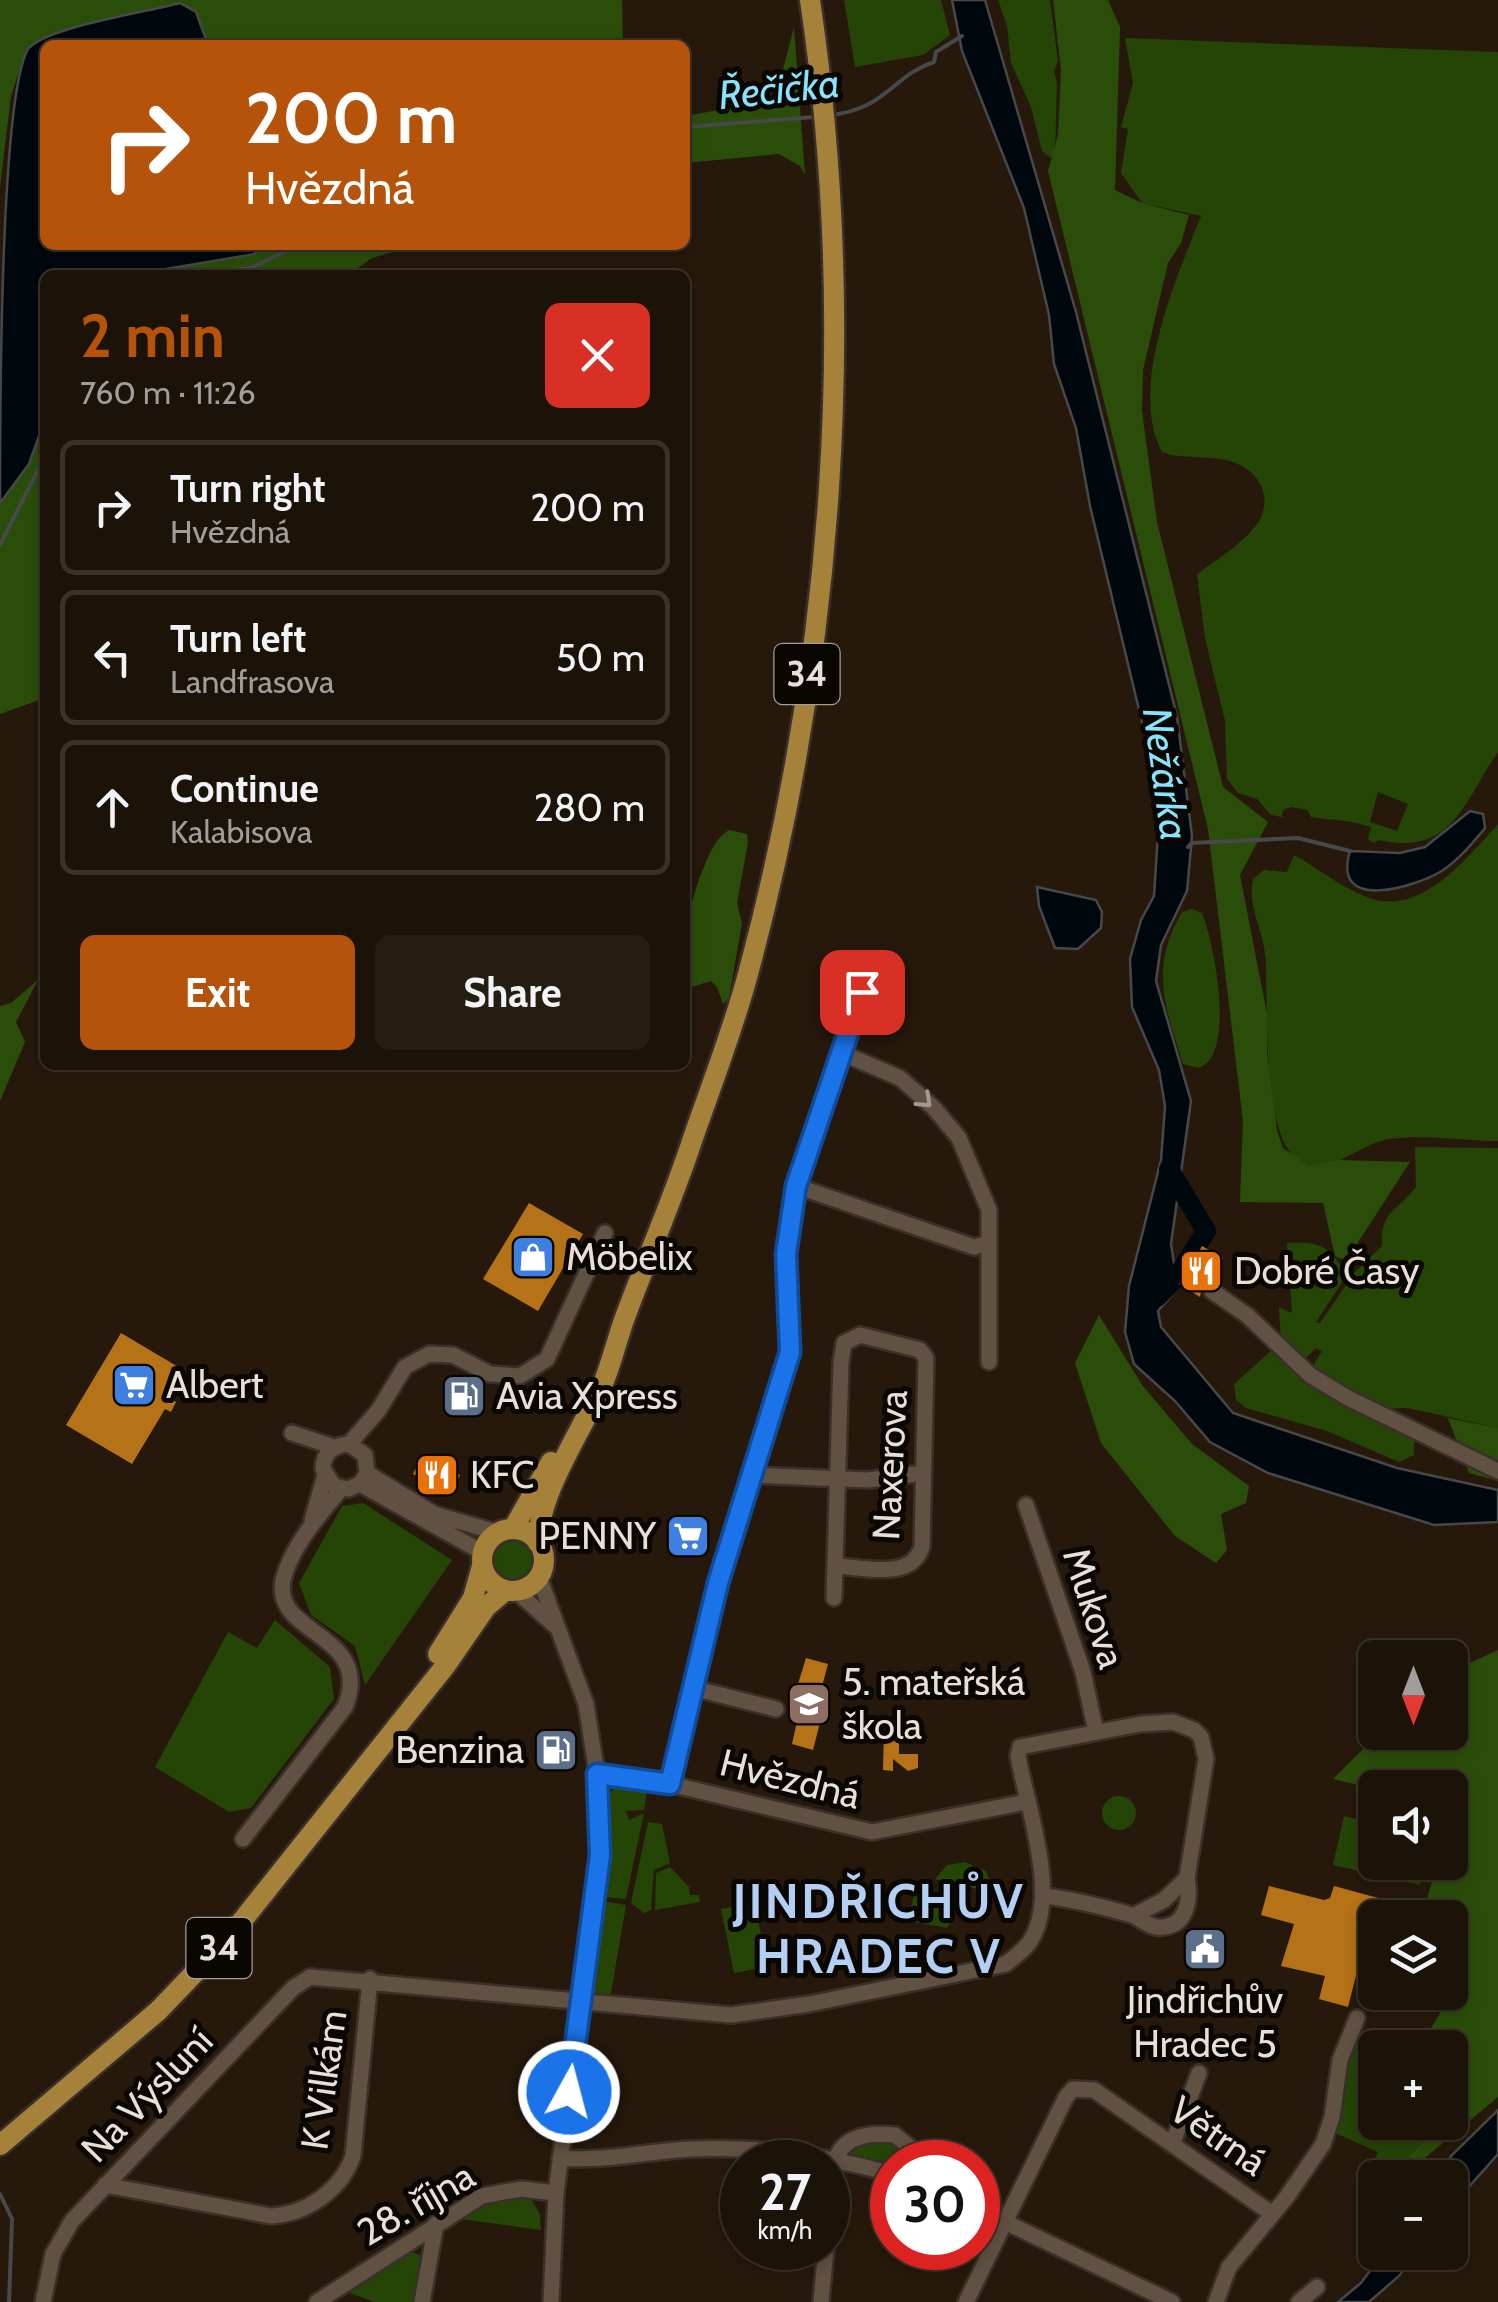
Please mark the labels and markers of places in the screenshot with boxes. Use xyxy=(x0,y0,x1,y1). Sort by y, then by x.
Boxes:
pin xyxy=(820,950,905,1035)
place label: Möbelix xyxy=(566,1233,693,1280)
shop icon: Möbelix xyxy=(510,1234,556,1280)
place label: Dobré Časy xyxy=(1234,1247,1419,1294)
restaurant icon: Dobré Časy xyxy=(1178,1248,1224,1294)
place label: Albert xyxy=(166,1361,264,1408)
supermarket icon: Albert xyxy=(111,1362,157,1408)
place label: Avia Xpress xyxy=(496,1372,678,1419)
fuel station icon: Avia Xpress xyxy=(441,1373,487,1419)
place label: KFC xyxy=(470,1451,535,1498)
restaurant icon: KFC xyxy=(414,1452,460,1498)
place label: PENNY xyxy=(538,1512,656,1559)
supermarket icon: PENNY xyxy=(665,1513,711,1559)
place label: 5. mateřská škola xyxy=(842,1658,1025,1749)
school or university icon: 5. mateřská škola xyxy=(786,1681,832,1727)
place label: Benzina xyxy=(395,1726,524,1773)
fuel station icon: Benzina xyxy=(533,1727,579,1773)
public building icon: Jindřichův Hradec 5 xyxy=(1182,1926,1228,1972)
place label: Jindřichův Hradec 5 xyxy=(1126,1976,1283,2067)

